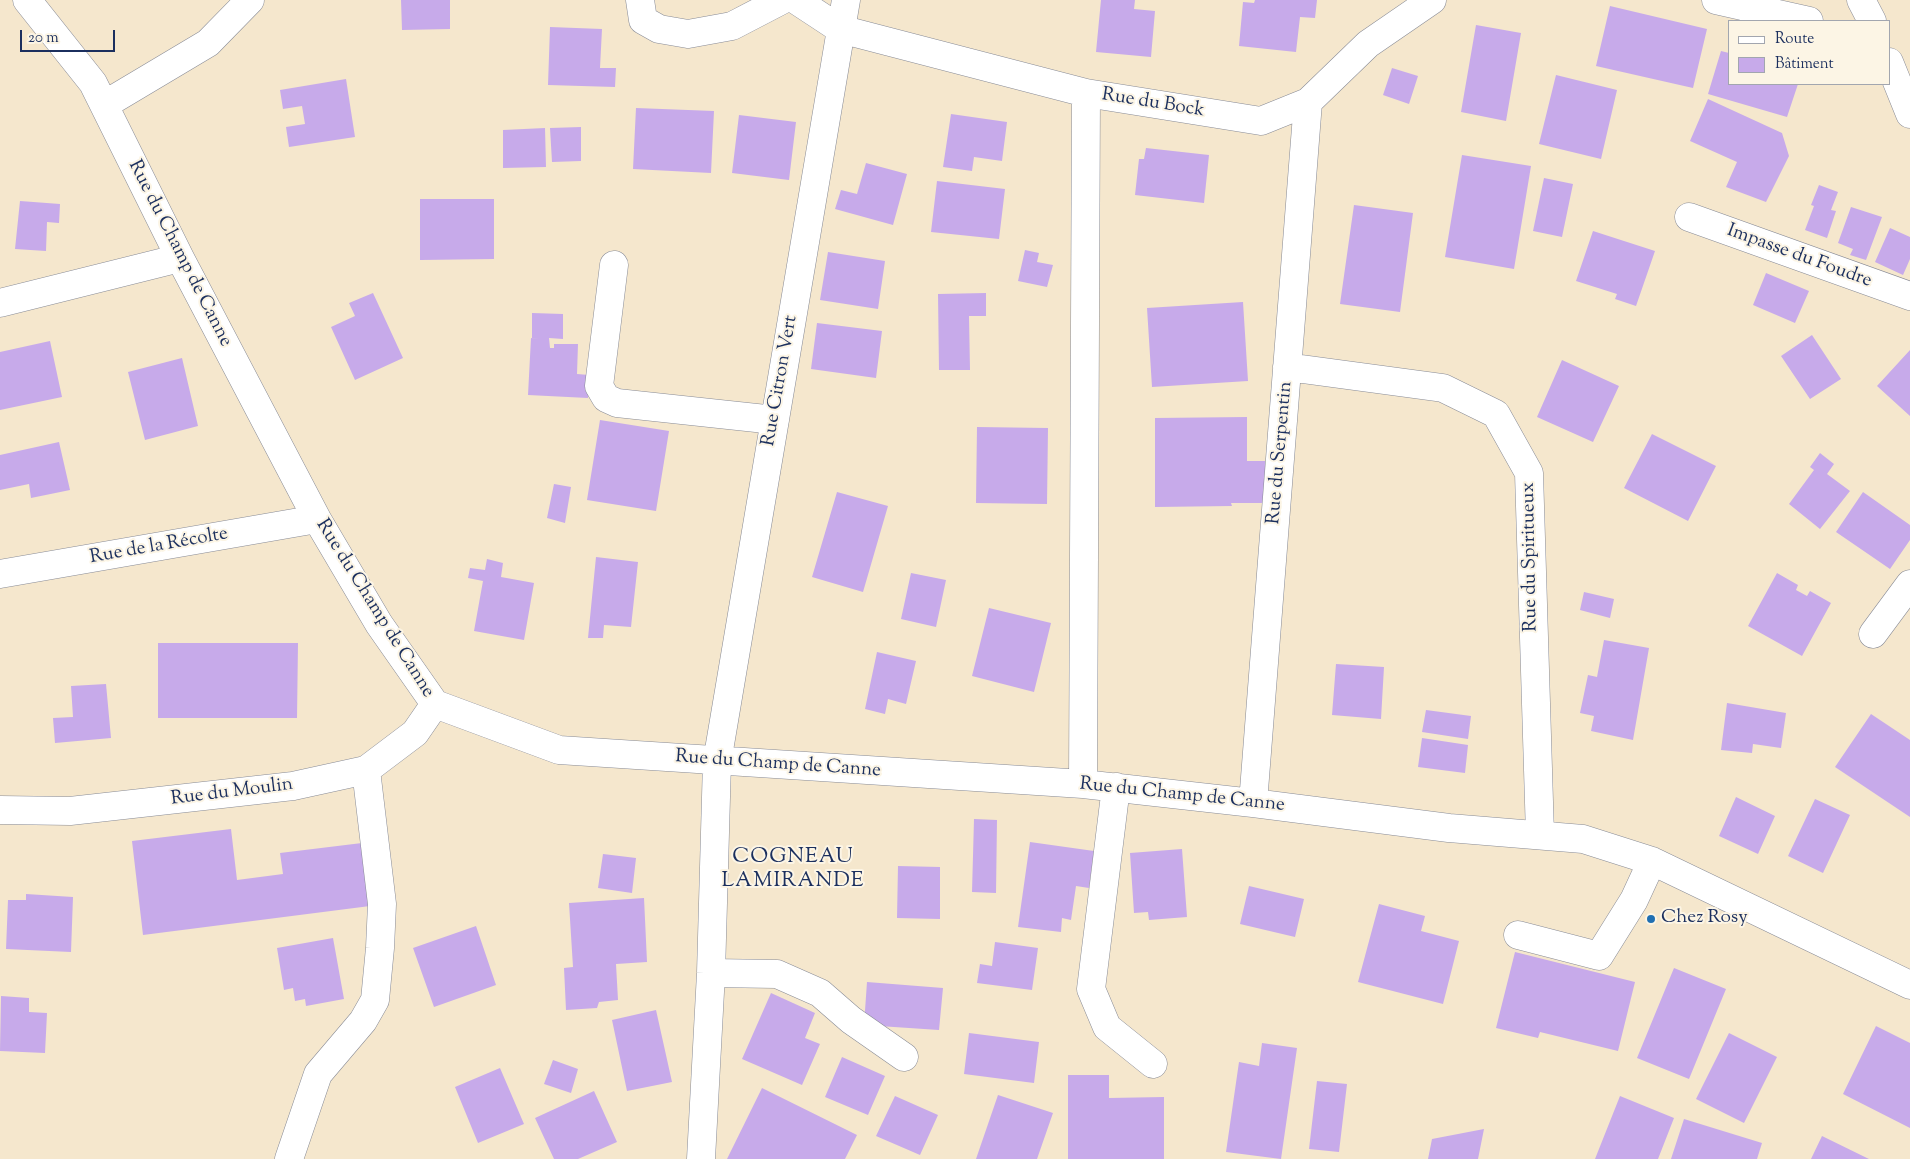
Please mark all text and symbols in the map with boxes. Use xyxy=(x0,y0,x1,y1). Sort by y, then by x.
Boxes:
scale bar xyxy=(22,20,118,52)
legend xyxy=(1728,20,1890,85)
text: 20 m xyxy=(28,28,59,49)
text: Route xyxy=(1775,29,1814,50)
text: Bâtiment xyxy=(1775,54,1834,75)
street label: Rue du Bock xyxy=(1100,85,1206,123)
street label: Rue du Champ de Canne xyxy=(122,157,236,351)
street label: Impasse du Foudre xyxy=(1723,220,1875,294)
street label: Rue Citron Vert xyxy=(758,314,804,448)
street label: Rue du Serpentin xyxy=(1263,381,1299,525)
street label: Rue du Spiritueux xyxy=(1518,482,1544,632)
street label: Rue du Champ de Canne xyxy=(310,516,438,702)
street label: Rue de la Récolte xyxy=(88,524,230,570)
street label: Rue du Champ de Canne xyxy=(674,746,882,784)
street label: Rue du Moulin xyxy=(170,774,294,812)
street label: Rue du Champ de Canne xyxy=(1078,774,1286,818)
district label: COGNEAU LAMIRANDE xyxy=(720,845,866,895)
place label: Chez Rosy xyxy=(1661,908,1748,930)
marker: Chez Rosy xyxy=(1645,913,1657,925)

